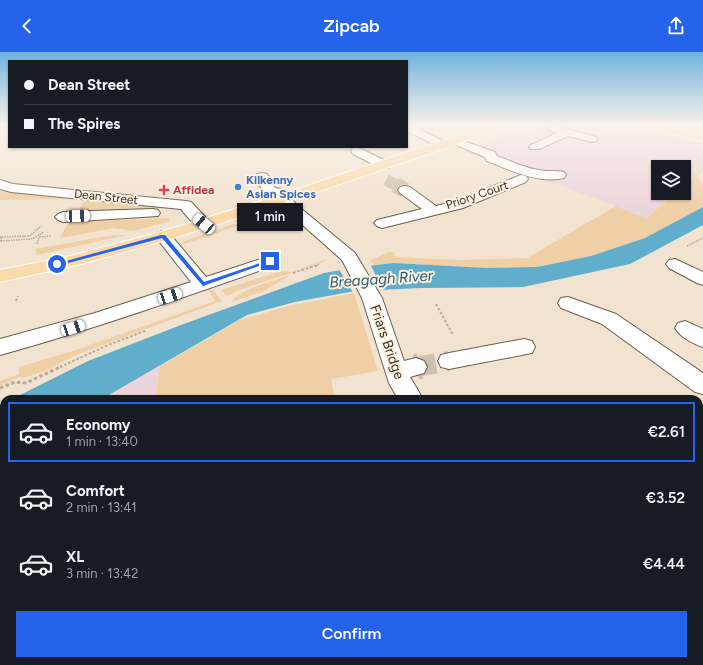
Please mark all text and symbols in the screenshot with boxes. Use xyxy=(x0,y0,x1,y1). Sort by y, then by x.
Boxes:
icon: back xyxy=(16,15,38,37)
text: Zipcab xyxy=(323,15,380,37)
icon: share xyxy=(665,15,687,37)
text: Dean Street xyxy=(48,76,130,94)
text: The Spires xyxy=(48,115,120,133)
map controls xyxy=(651,160,691,200)
button: layers xyxy=(651,160,691,200)
place label: Kilkenny Asian Spices xyxy=(246,173,316,201)
street label: Priory Court xyxy=(444,178,510,212)
marker: Kilkenny Asian Spices xyxy=(233,182,243,192)
place label: Affidea xyxy=(173,183,214,197)
marker: Affidea xyxy=(158,184,170,196)
street label: Dean Street xyxy=(73,187,139,207)
callout: 1 min xyxy=(237,203,303,231)
text: 1 min xyxy=(255,209,285,224)
car xyxy=(66,210,90,222)
car xyxy=(191,212,217,236)
route end xyxy=(261,252,279,270)
route start xyxy=(48,255,66,273)
water label: Breagagh River xyxy=(329,266,434,292)
car xyxy=(157,287,183,305)
street label: Friars Bridge xyxy=(366,302,408,382)
car xyxy=(60,319,86,337)
icon: car xyxy=(18,414,54,450)
text: Economy xyxy=(66,416,131,434)
text: €2.61 xyxy=(648,423,685,441)
text: 1 min · 13:40 xyxy=(66,434,138,449)
icon: car xyxy=(18,480,54,516)
text: Comfort xyxy=(66,482,125,500)
text: €3.52 xyxy=(646,489,685,507)
text: 2 min · 13:41 xyxy=(66,500,137,515)
icon: car xyxy=(18,546,54,582)
text: XL xyxy=(66,548,84,566)
text: €4.44 xyxy=(643,555,685,573)
text: 3 min · 13:42 xyxy=(66,566,138,581)
button: Confirm xyxy=(16,611,687,657)

